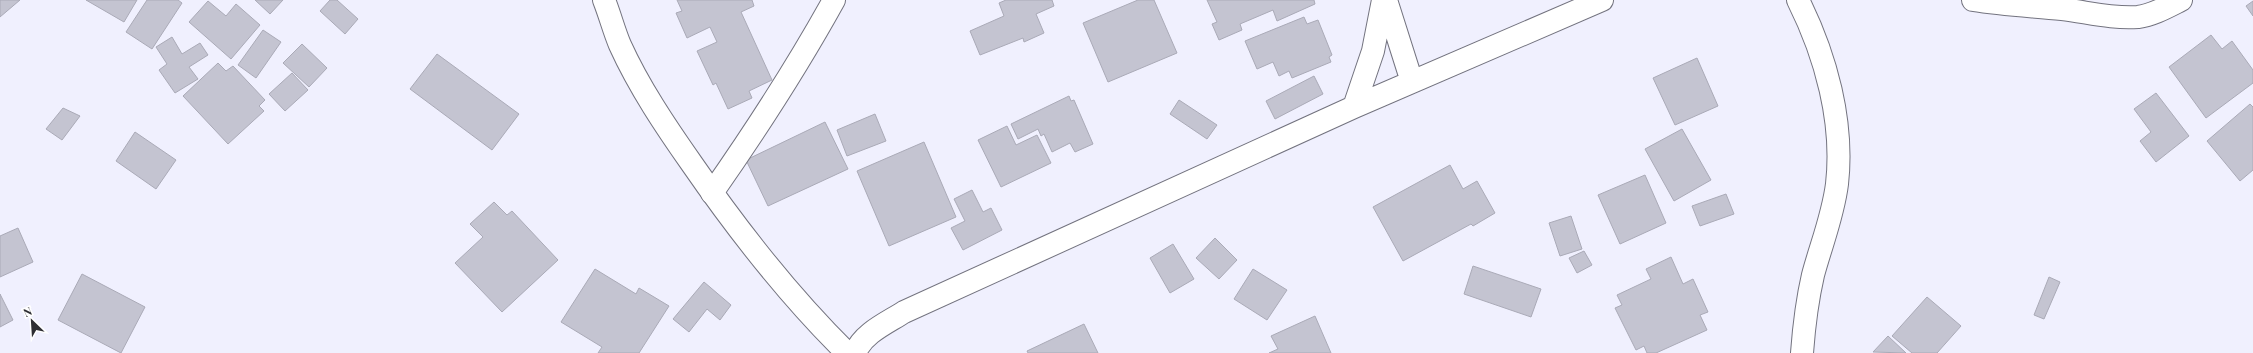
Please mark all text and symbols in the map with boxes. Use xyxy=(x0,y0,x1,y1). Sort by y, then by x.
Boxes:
north arrow xyxy=(12,301,52,341)
text: N xyxy=(21,303,34,320)

